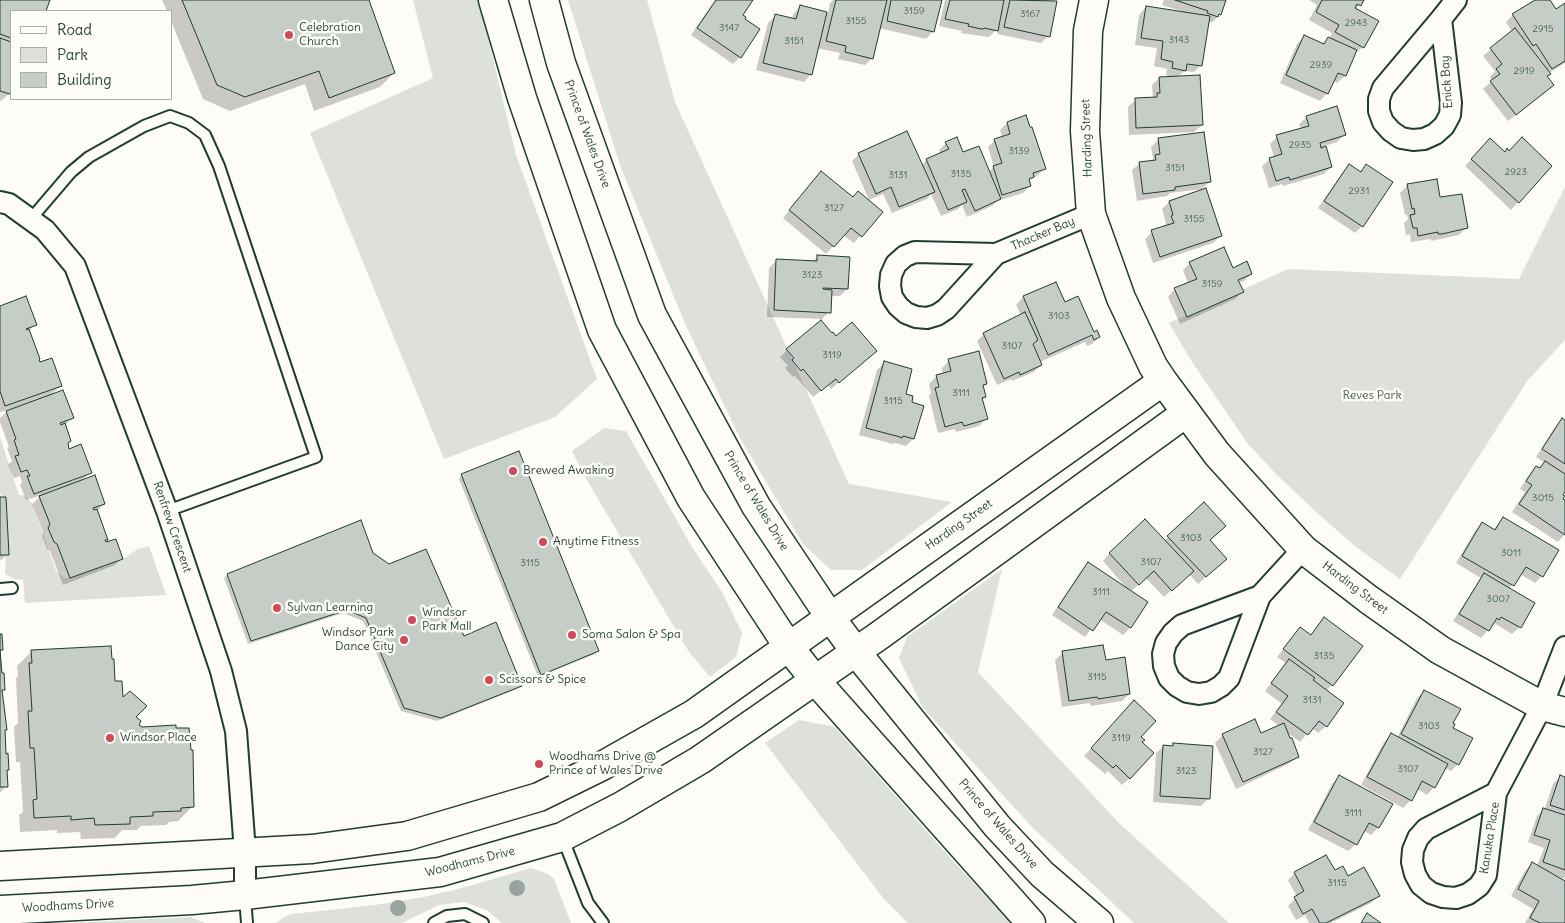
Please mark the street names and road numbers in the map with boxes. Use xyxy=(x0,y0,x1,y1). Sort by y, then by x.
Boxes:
street label: Enick Bay xyxy=(1438,55,1456,109)
street label: Prince of Wales Drive xyxy=(561,78,613,190)
street label: Harding Street xyxy=(1078,99,1096,177)
street label: Thacker Bay xyxy=(1009,214,1077,254)
street label: Prince of Wales Drive xyxy=(721,449,791,553)
street label: Renfrew Crescent xyxy=(150,480,194,574)
street label: Harding Street xyxy=(923,497,995,553)
street label: Harding Street xyxy=(1319,559,1391,617)
street label: Prince of Wales Drive xyxy=(955,776,1041,872)
street label: Kanuka Place xyxy=(1477,801,1503,875)
street label: Woodhams Drive xyxy=(424,844,516,880)
street label: Woodhams Drive xyxy=(22,896,114,916)

